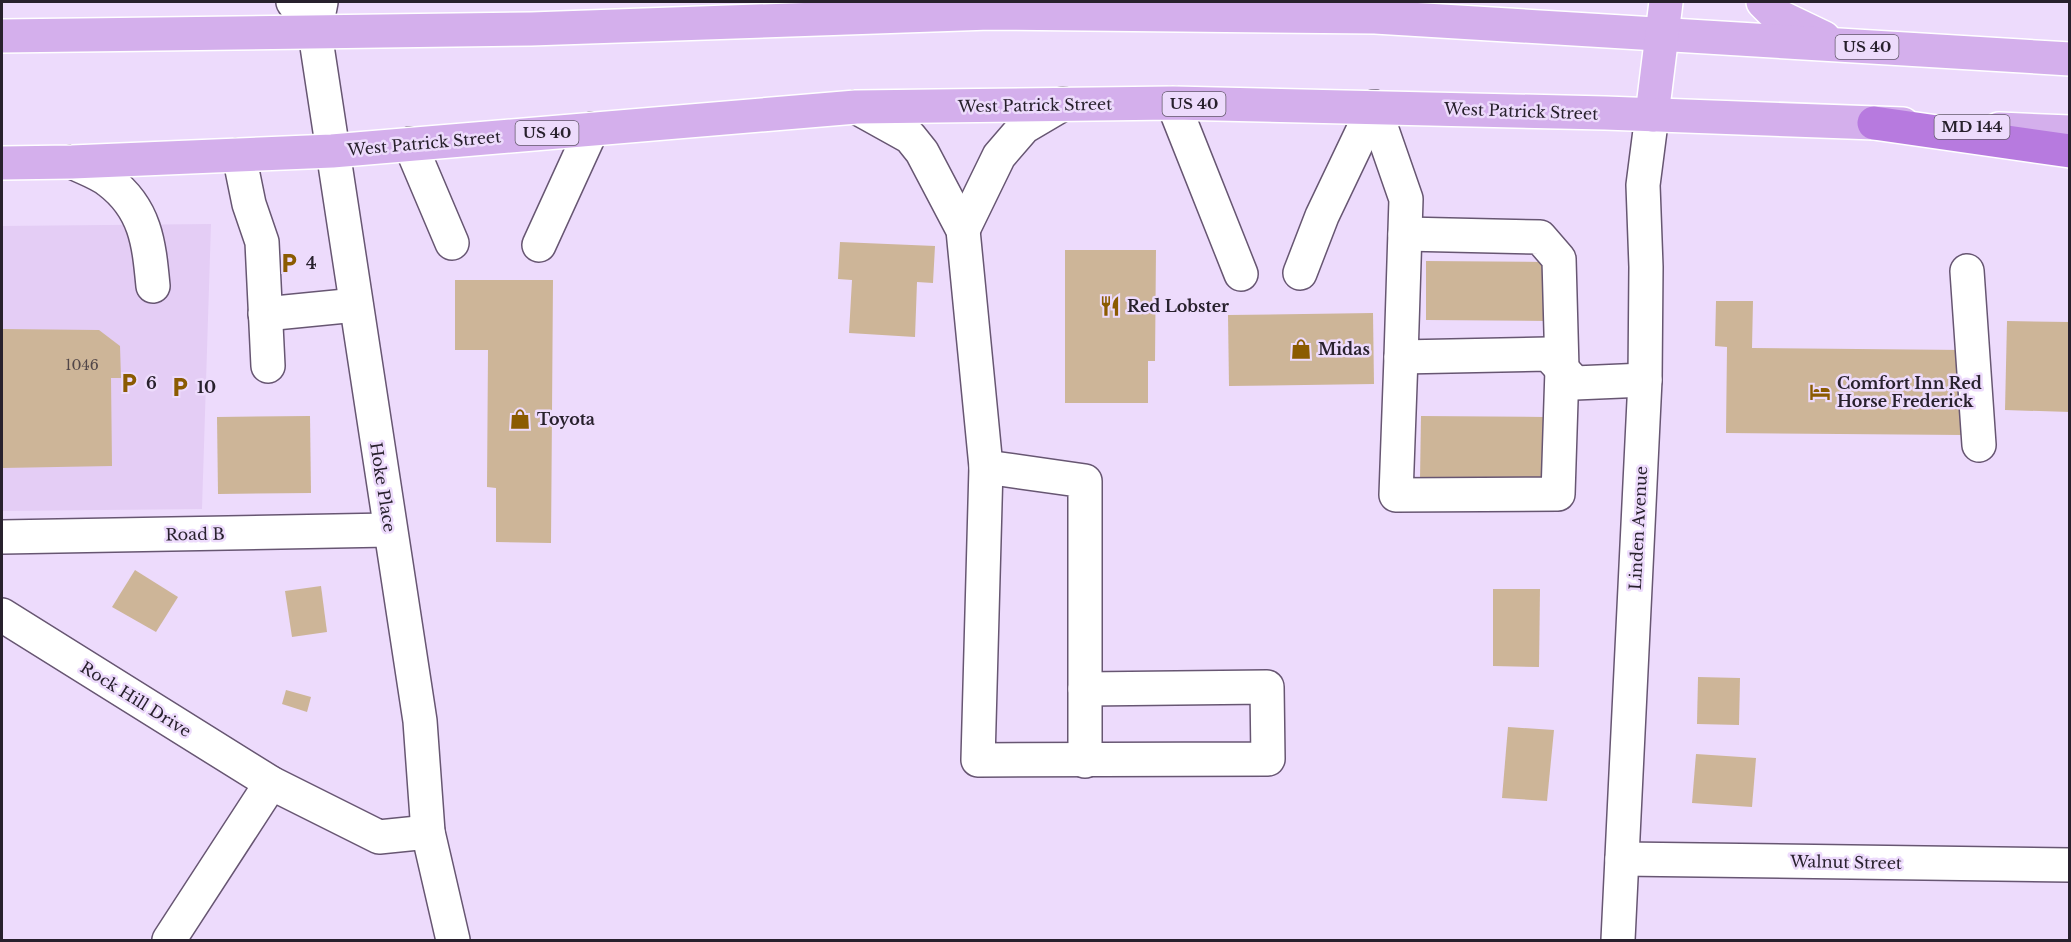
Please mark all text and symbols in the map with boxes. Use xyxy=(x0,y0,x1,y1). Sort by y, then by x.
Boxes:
road number: US 40 xyxy=(1836,35,1898,59)
road number: US 40 xyxy=(1162,92,1226,116)
street label: West Patrick Street xyxy=(957,94,1112,116)
street label: West Patrick Street xyxy=(1443,98,1598,124)
road number: MD 144 xyxy=(1934,115,2010,139)
road number: US 40 xyxy=(516,121,578,145)
street label: West Patrick Street xyxy=(345,126,502,160)
parking icon: 4 xyxy=(277,251,301,275)
place label: 4 xyxy=(306,253,317,273)
restaurant icon: Red Lobster xyxy=(1098,294,1122,318)
place label: Red Lobster xyxy=(1127,296,1229,316)
shop icon: Midas xyxy=(1289,337,1313,361)
place label: Midas xyxy=(1318,339,1370,359)
house number: 1046 xyxy=(65,356,99,374)
parking icon: 6 xyxy=(117,371,141,395)
place label: 6 xyxy=(146,373,157,393)
place label: Comfort Inn Red Horse Frederick xyxy=(1837,373,1982,411)
parking icon: 10 xyxy=(168,375,192,399)
place label: 10 xyxy=(197,377,216,397)
hotel icon: Comfort Inn Red Horse Frederick xyxy=(1808,380,1832,404)
shop icon: Toyota xyxy=(508,407,532,431)
place label: Toyota xyxy=(537,409,595,429)
street label: Hoke Place xyxy=(366,441,400,533)
street label: Linden Avenue xyxy=(1625,466,1651,590)
street label: Road B xyxy=(165,523,225,545)
street label: Rock Hill Drive xyxy=(77,657,195,741)
street label: Walnut Street xyxy=(1789,851,1902,873)

